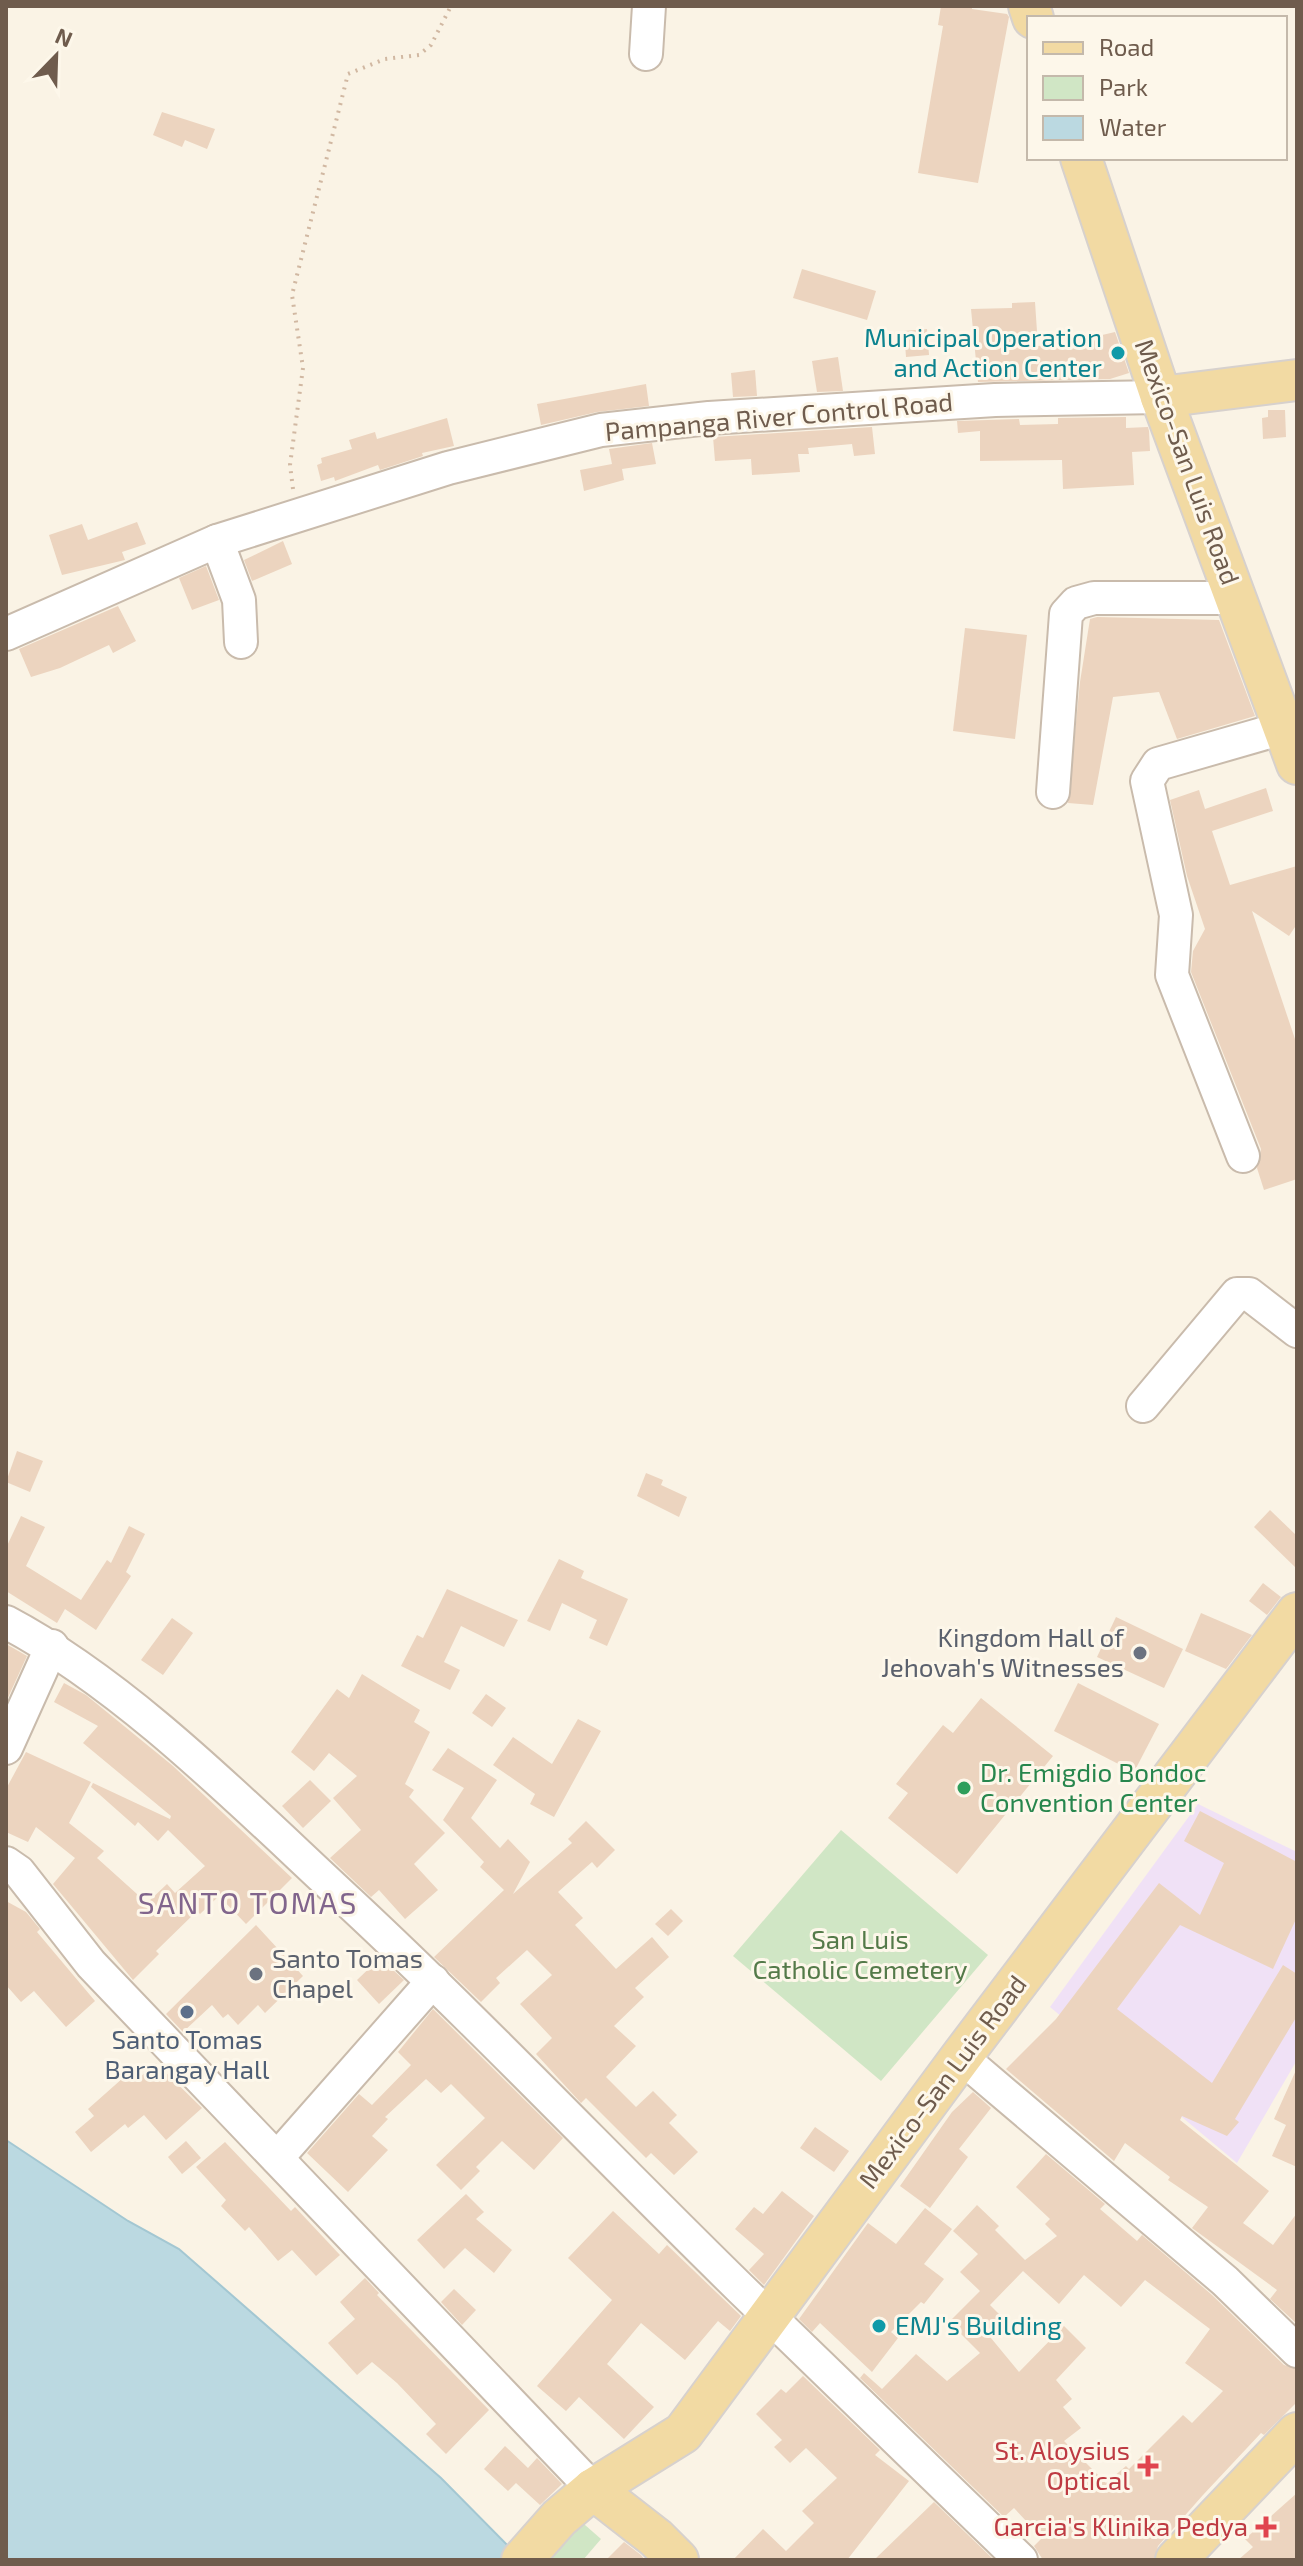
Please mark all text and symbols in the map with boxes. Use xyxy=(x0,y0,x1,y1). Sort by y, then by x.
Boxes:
north arrow xyxy=(16,16,96,96)
legend xyxy=(1027,16,1287,160)
text: N xyxy=(52,22,77,52)
text: Road xyxy=(1099,32,1154,61)
text: Park xyxy=(1099,72,1148,101)
text: Water xyxy=(1099,112,1167,141)
place label: Municipal Operation and Action Center xyxy=(864,321,1102,382)
street label: Mexico-San Luis Road xyxy=(1130,335,1247,588)
marker: Municipal Operation and Action Center xyxy=(1109,344,1127,362)
street label: Pampanga River Control Road xyxy=(604,385,954,446)
place label: Kingdom Hall of Jehovah's Witnesses xyxy=(881,1621,1125,1682)
marker: Kingdom Hall of Jehovah's Witnesses xyxy=(1131,1644,1149,1662)
place label: Dr. Emigdio Bondoc Convention Center xyxy=(980,1756,1207,1817)
marker: Dr. Emigdio Bondoc Convention Center xyxy=(955,1779,973,1797)
district label: SANTO TOMAS xyxy=(138,1884,358,1920)
park label: San Luis Catholic Cemetery xyxy=(752,1923,968,1984)
place label: Santo Tomas Chapel xyxy=(272,1942,423,2003)
marker: Santo Tomas Chapel xyxy=(247,1965,265,1983)
street label: Mexico-San Luis Road xyxy=(852,1968,1032,2194)
marker: Santo Tomas Barangay Hall xyxy=(178,2003,196,2021)
place label: Santo Tomas Barangay Hall xyxy=(105,2023,270,2084)
place label: EMJ's Building xyxy=(895,2309,1062,2340)
marker: EMJ's Building xyxy=(870,2317,888,2335)
place label: St. Aloysius Optical xyxy=(995,2434,1130,2495)
marker: St. Aloysius Optical xyxy=(1137,2455,1159,2477)
place label: Garcia's Klinika Pedya xyxy=(993,2510,1248,2541)
marker: Garcia's Klinika Pedya xyxy=(1255,2516,1277,2538)

